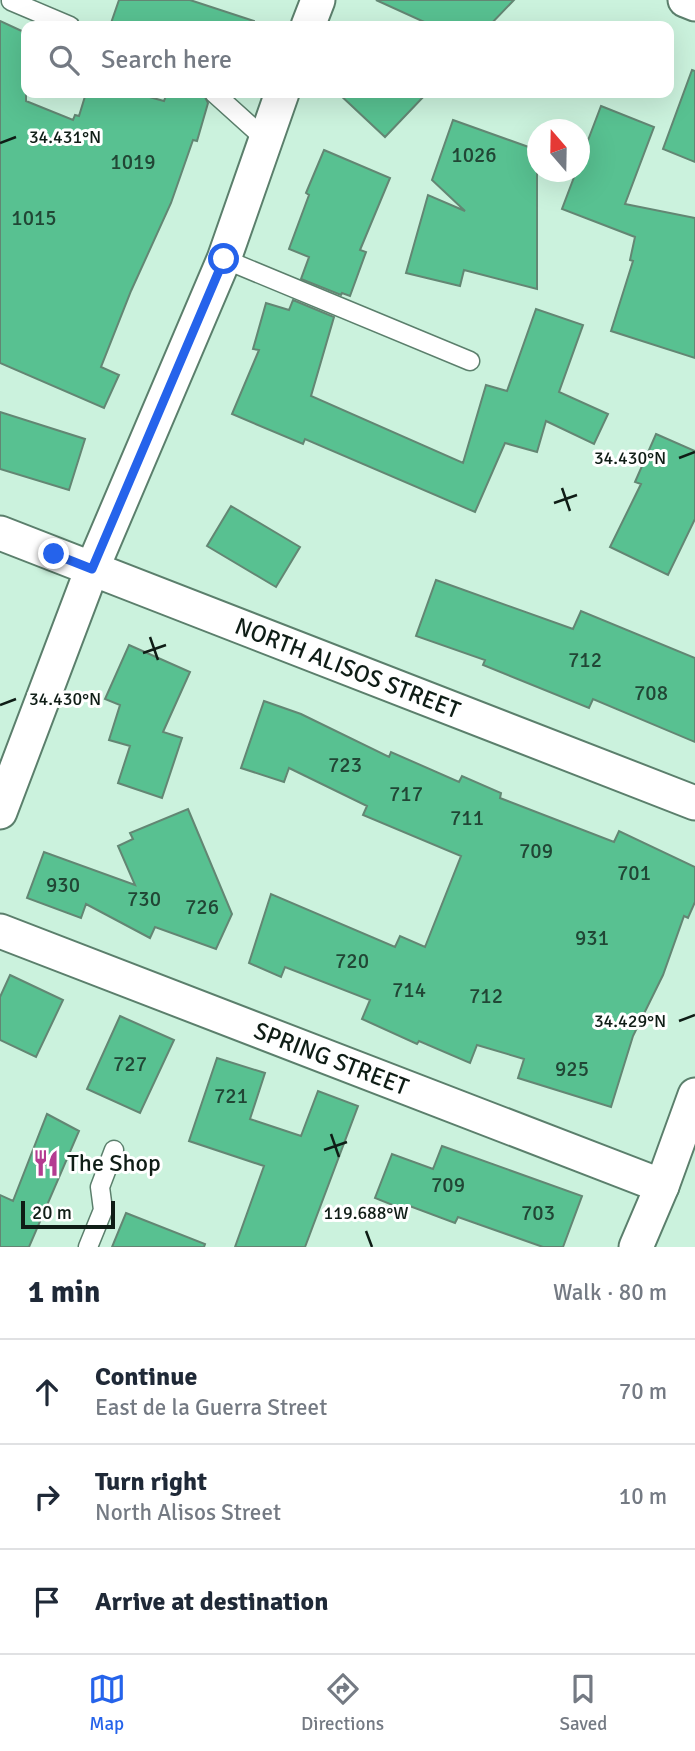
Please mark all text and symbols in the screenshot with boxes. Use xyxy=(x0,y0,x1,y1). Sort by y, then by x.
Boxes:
search box xyxy=(21,21,674,98)
icon: search xyxy=(45,41,83,79)
text: Search here xyxy=(101,44,232,76)
north arrow xyxy=(527,119,590,182)
text: 34.431°N xyxy=(29,126,101,148)
house number: 1026 xyxy=(451,142,497,168)
house number: 1019 xyxy=(110,149,156,175)
house number: 1015 xyxy=(11,205,57,231)
route start xyxy=(208,243,239,274)
text: 34.430°N xyxy=(594,447,666,469)
route end xyxy=(38,538,69,569)
street label: NORTH ALISOS STREET xyxy=(231,611,465,725)
house number: 712 xyxy=(568,647,602,673)
house number: 708 xyxy=(634,680,668,706)
text: 34.430°N xyxy=(29,688,101,710)
house number: 723 xyxy=(328,752,362,778)
house number: 717 xyxy=(389,781,423,807)
house number: 711 xyxy=(450,805,484,831)
house number: 709 xyxy=(519,838,553,864)
house number: 701 xyxy=(617,860,651,886)
house number: 930 xyxy=(46,872,80,898)
house number: 730 xyxy=(127,886,161,912)
house number: 726 xyxy=(185,894,219,920)
house number: 931 xyxy=(575,925,609,951)
house number: 720 xyxy=(335,948,369,974)
house number: 714 xyxy=(392,977,426,1003)
house number: 712 xyxy=(469,983,503,1009)
text: 34.429°N xyxy=(594,1010,666,1032)
street label: SPRING STREET xyxy=(250,1015,413,1102)
house number: 727 xyxy=(113,1051,147,1077)
house number: 925 xyxy=(555,1056,589,1082)
house number: 721 xyxy=(214,1083,248,1109)
restaurant icon: The Shop xyxy=(31,1148,61,1178)
place label: The Shop xyxy=(67,1148,161,1178)
house number: 709 xyxy=(431,1172,465,1198)
scale bar xyxy=(21,1198,116,1230)
house number: 703 xyxy=(521,1200,555,1226)
text: 20 m xyxy=(32,1201,72,1225)
text: 119.688°W xyxy=(323,1202,409,1224)
text: 1 min xyxy=(28,1274,100,1311)
text: Walk · 80 m xyxy=(553,1278,667,1307)
text: Continue xyxy=(95,1361,197,1393)
icon: ahead xyxy=(28,1373,66,1411)
text: 70 m xyxy=(619,1377,667,1406)
text: East de la Guerra Street xyxy=(95,1393,327,1422)
text: Turn right xyxy=(95,1466,207,1498)
icon: right xyxy=(28,1478,66,1516)
text: 10 m xyxy=(619,1482,667,1511)
text: North Alisos Street xyxy=(95,1498,281,1527)
icon: arrive xyxy=(28,1583,66,1621)
text: Arrive at destination xyxy=(95,1586,328,1618)
tab: Map xyxy=(88,1670,126,1736)
tab: Directions xyxy=(301,1670,384,1736)
tab: Saved xyxy=(559,1670,607,1736)

